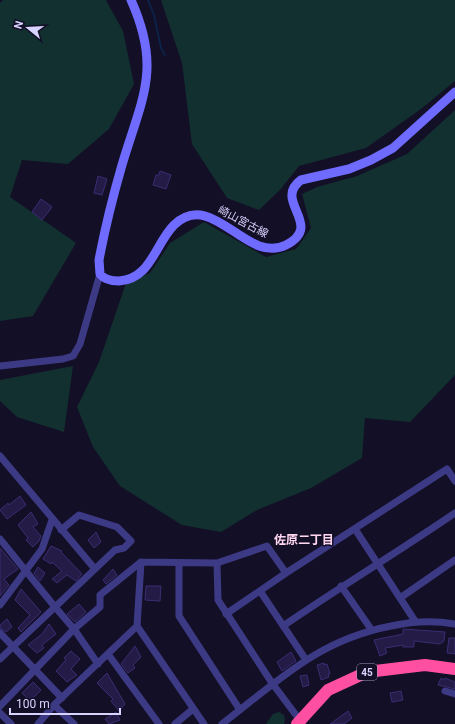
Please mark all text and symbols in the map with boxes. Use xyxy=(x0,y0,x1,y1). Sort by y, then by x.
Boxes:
north arrow xyxy=(8,8,48,48)
text: N xyxy=(12,19,26,31)
street label: 崎山宮古線 xyxy=(216,203,270,241)
district label: 佐原二丁目 xyxy=(274,533,334,547)
road number: 45 xyxy=(357,664,377,680)
scale bar xyxy=(10,690,120,716)
text: 100 m xyxy=(16,697,50,711)

